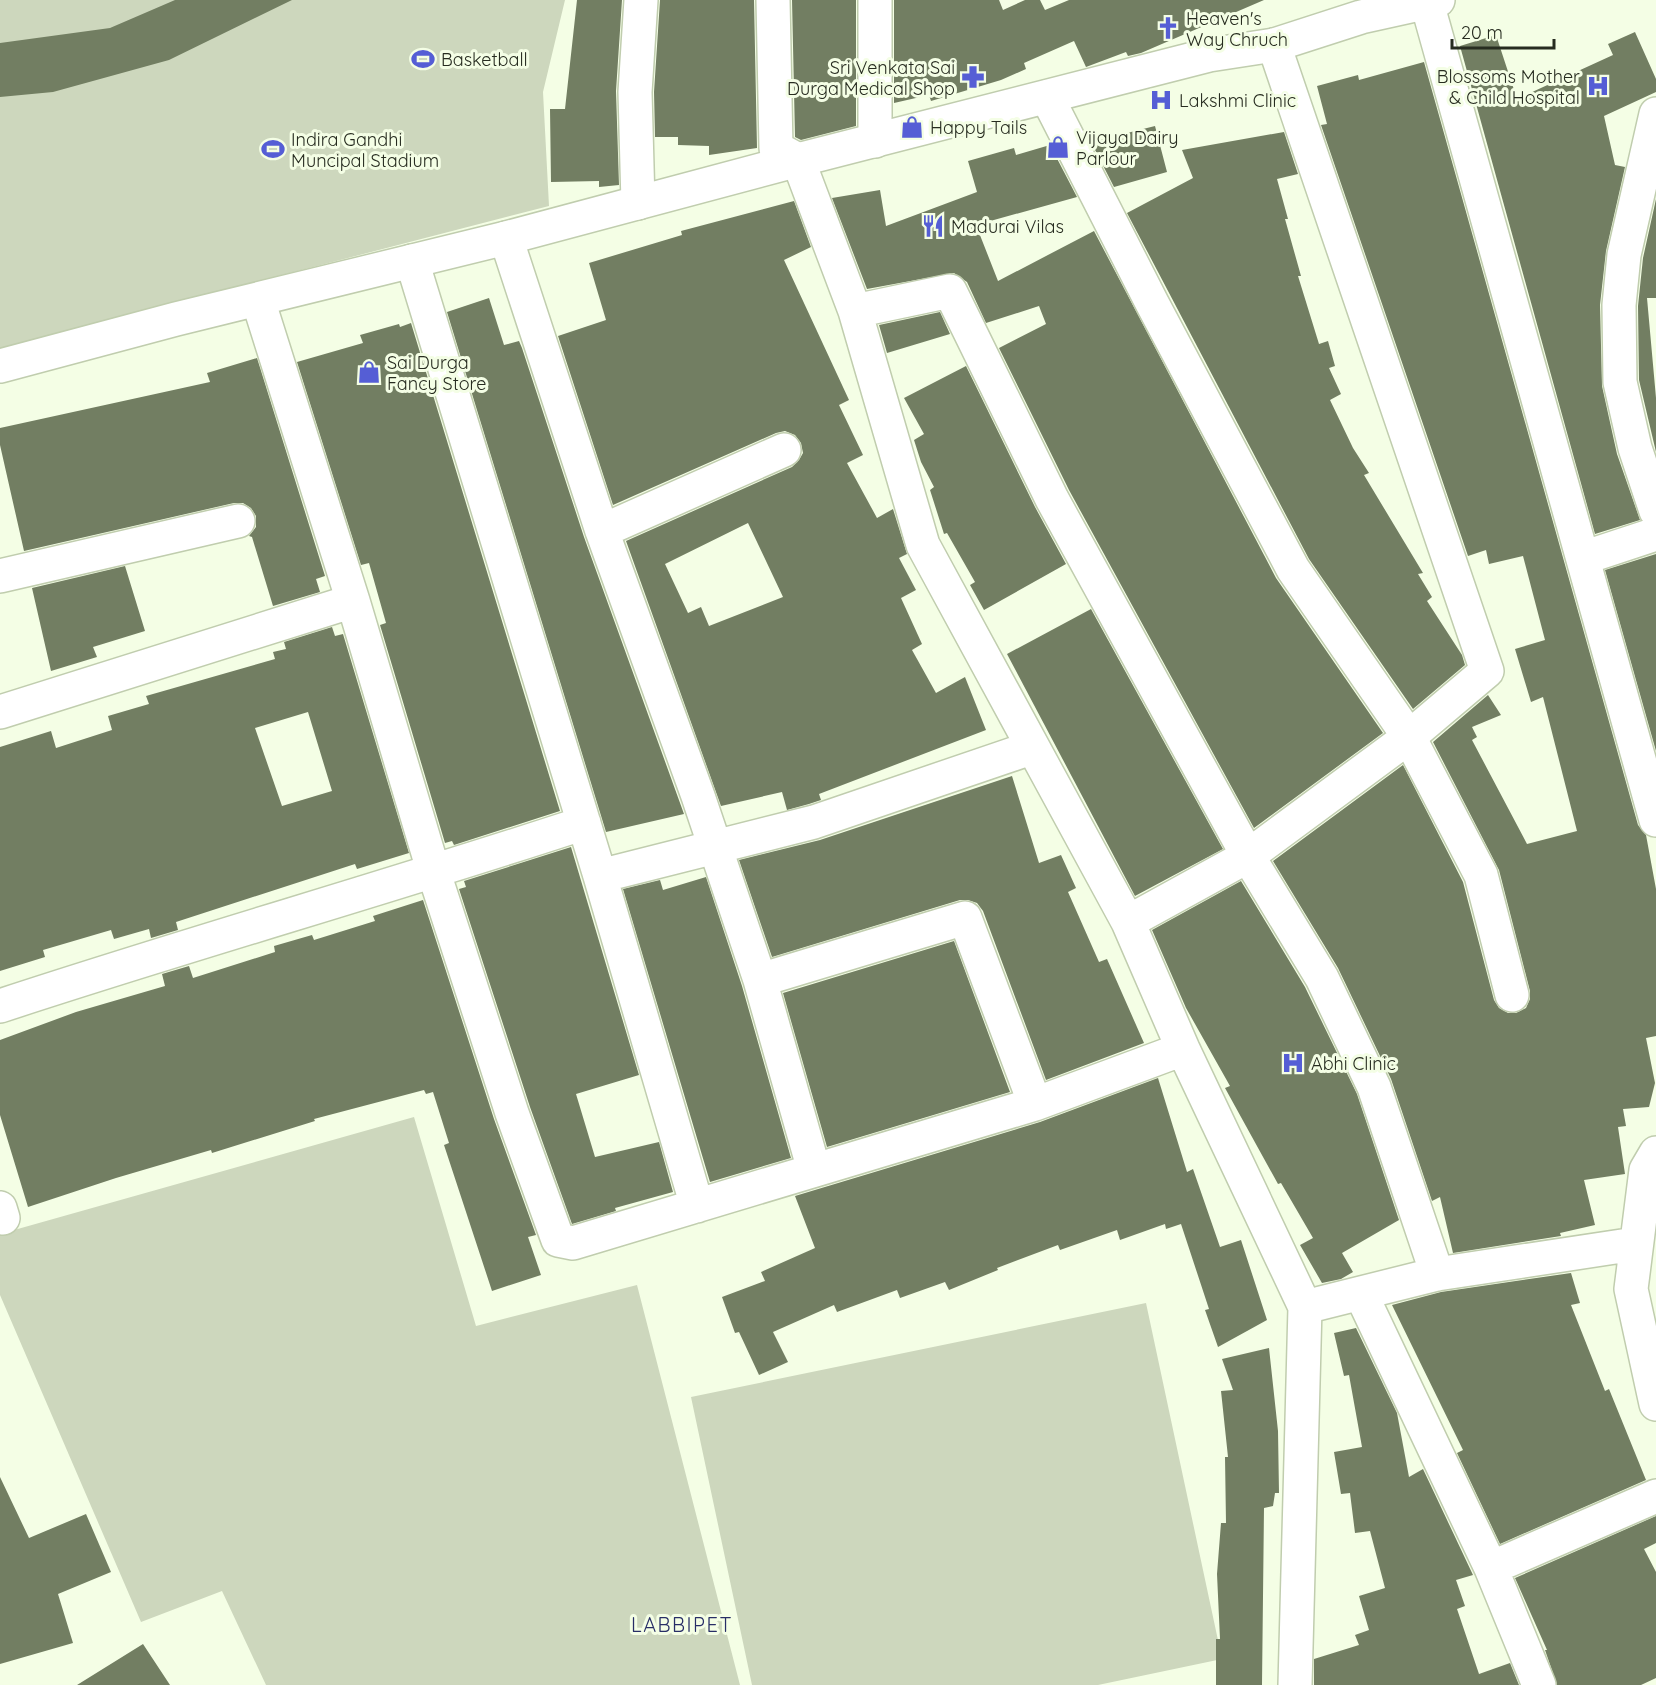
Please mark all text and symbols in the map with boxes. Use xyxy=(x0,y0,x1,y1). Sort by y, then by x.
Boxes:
place label: Heaven's Way Chruch xyxy=(1186,7,1288,51)
scale bar xyxy=(1452,12,1554,50)
church icon: Heaven's Way Chruch xyxy=(1155,15,1181,41)
text: 20 m xyxy=(1461,21,1503,44)
sports icon: Basketball xyxy=(410,46,436,72)
place label: Basketball xyxy=(441,48,528,71)
place label: Sri Venkata Sai Durga Medical Shop xyxy=(787,56,955,100)
pharmacy icon: Sri Venkata Sai Durga Medical Shop xyxy=(960,64,986,90)
place label: Blossoms Mother & Child Hospital xyxy=(1437,65,1580,109)
hospital icon: Blossoms Mother & Child Hospital xyxy=(1585,73,1611,99)
hospital icon: Lakshmi Clinic xyxy=(1148,87,1174,113)
place label: Lakshmi Clinic xyxy=(1179,89,1296,112)
shop icon: Happy Tails xyxy=(899,114,925,140)
place label: Happy Tails xyxy=(930,116,1027,139)
place label: Vijaya Dairy Parlour xyxy=(1076,126,1179,170)
place label: Indira Gandhi Muncipal Stadium xyxy=(291,128,439,172)
shop icon: Vijaya Dairy Parlour xyxy=(1045,134,1071,160)
sports icon: Indira Gandhi Muncipal Stadium xyxy=(260,136,286,162)
restaurant icon: Madurai Vilas xyxy=(920,213,946,239)
place label: Madurai Vilas xyxy=(951,215,1064,238)
place label: Sai Durga Fancy Store xyxy=(387,351,486,395)
shop icon: Sai Durga Fancy Store xyxy=(356,359,382,385)
hospital icon: Abhi Clinic xyxy=(1280,1050,1306,1076)
place label: Abhi Clinic xyxy=(1311,1052,1396,1075)
district label: LABBIPET xyxy=(631,1612,733,1637)

